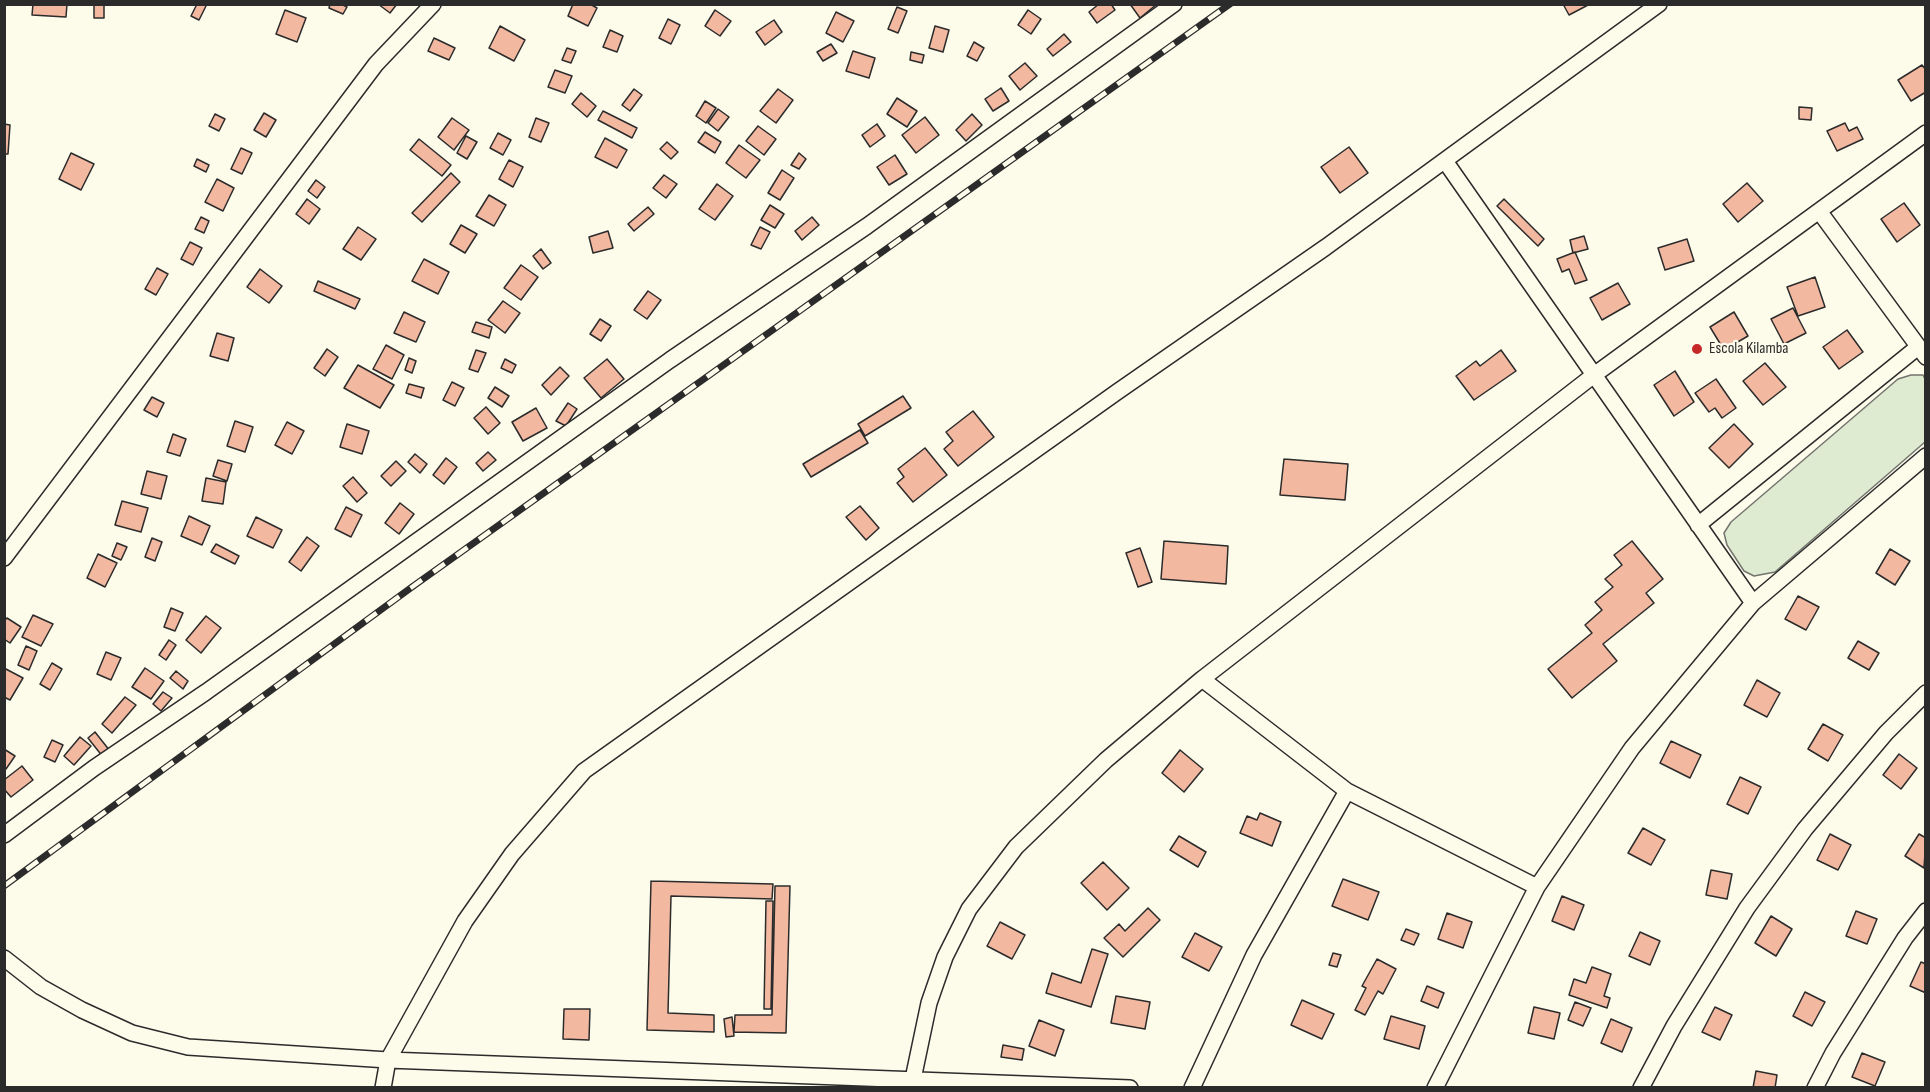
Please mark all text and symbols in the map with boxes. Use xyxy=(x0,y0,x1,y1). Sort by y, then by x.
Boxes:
place label: Escola Kilamba xyxy=(1709,339,1788,359)
marker: Escola Kilamba xyxy=(1690,342,1704,356)

